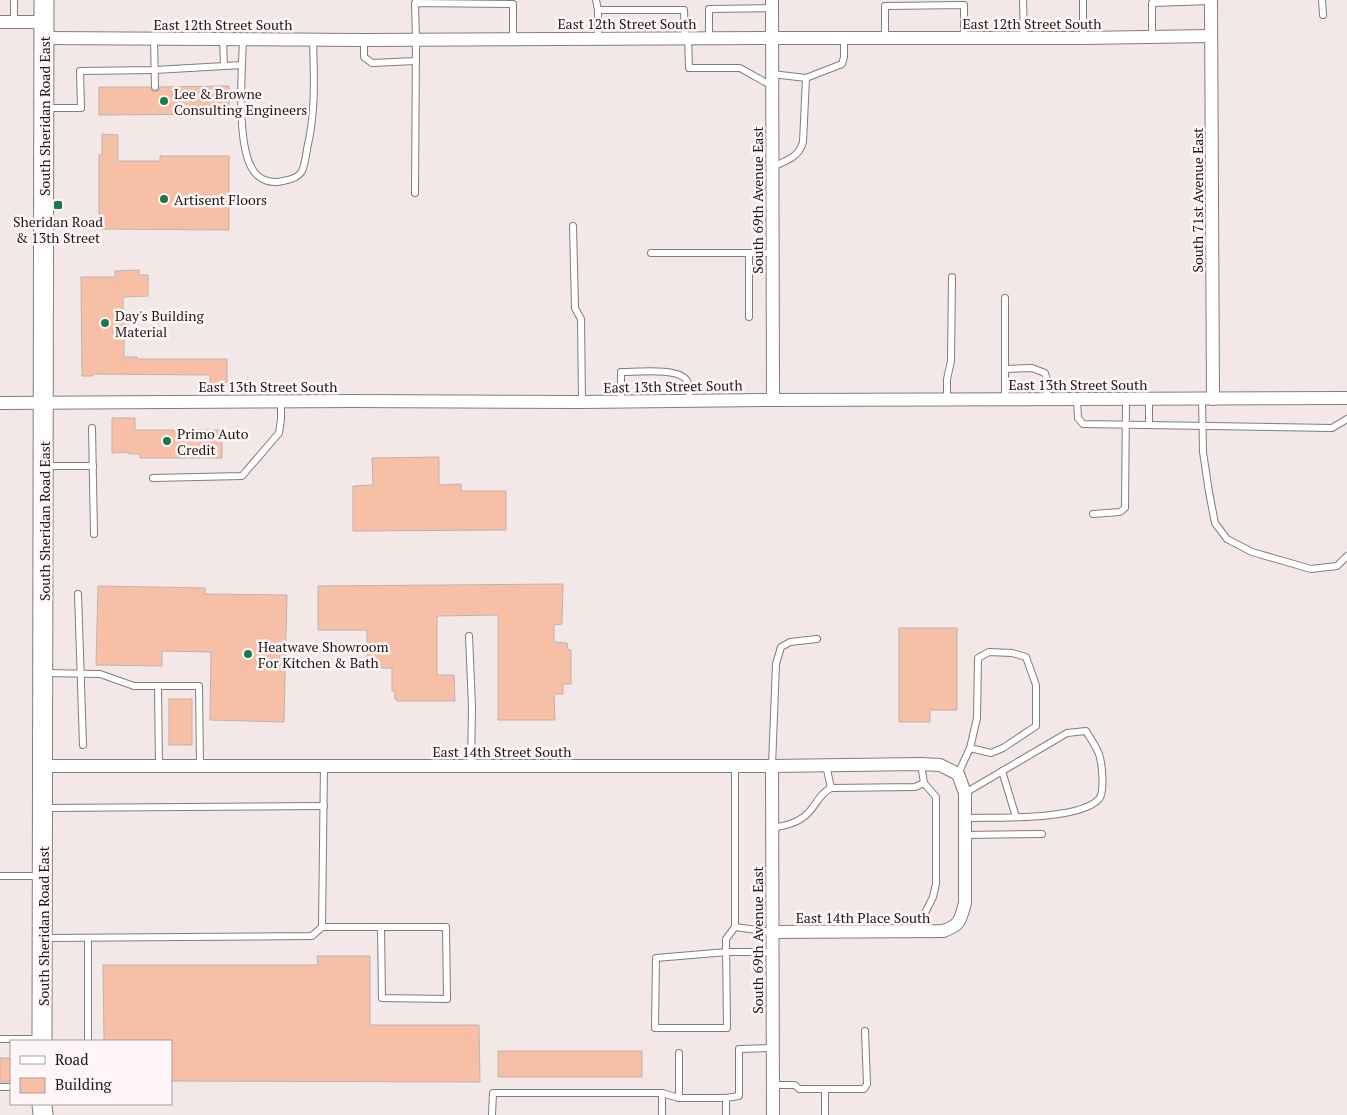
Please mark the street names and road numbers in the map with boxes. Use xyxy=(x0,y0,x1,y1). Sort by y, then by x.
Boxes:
street label: East 12th Street South xyxy=(557,14,697,33)
street label: East 12th Street South xyxy=(962,14,1102,33)
street label: East 12th Street South xyxy=(153,15,293,34)
street label: South Sheridan Road East xyxy=(35,35,54,196)
street label: South 69th Avenue East xyxy=(748,126,767,274)
street label: South 71st Avenue East xyxy=(1188,127,1207,273)
street label: East 13th Street South xyxy=(603,375,743,397)
street label: East 13th Street South xyxy=(1008,375,1148,394)
street label: East 13th Street South xyxy=(198,377,338,396)
street label: South Sheridan Road East xyxy=(35,440,54,601)
street label: East 14th Street South xyxy=(432,742,572,761)
street label: South Sheridan Road East xyxy=(34,845,53,1006)
street label: South 69th Avenue East xyxy=(748,866,767,1014)
street label: East 14th Place South xyxy=(796,908,930,927)

